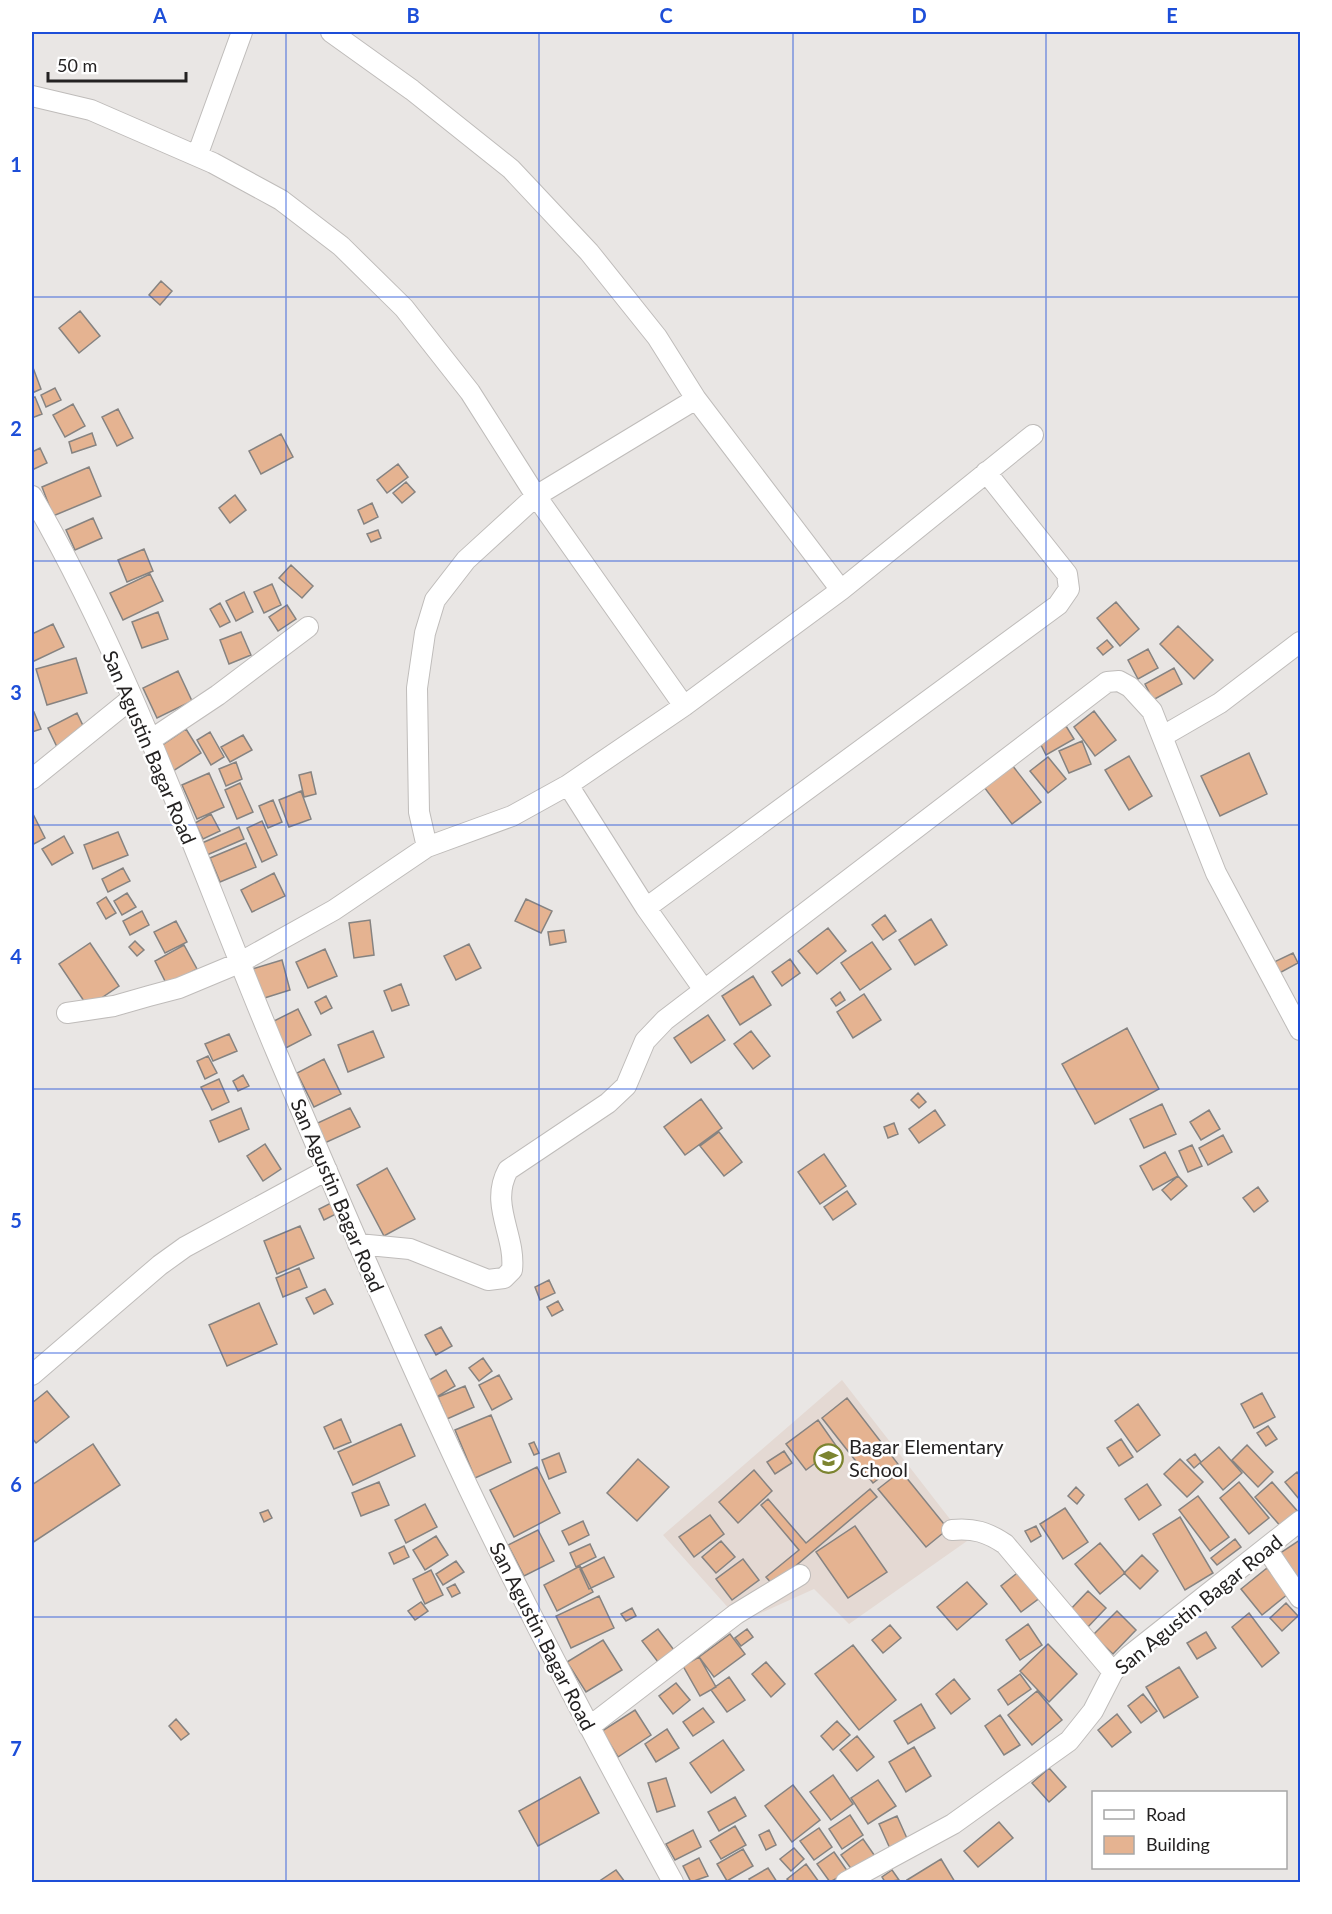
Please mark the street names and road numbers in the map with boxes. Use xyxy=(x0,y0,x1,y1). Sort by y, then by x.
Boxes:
street label: San Agustin Bagar Road xyxy=(98,647,202,847)
street label: San Agustin Bagar Road xyxy=(286,1095,390,1295)
street label: San Agustin Bagar Road xyxy=(1110,1529,1286,1679)
street label: San Agustin Bagar Road xyxy=(485,1538,601,1734)

